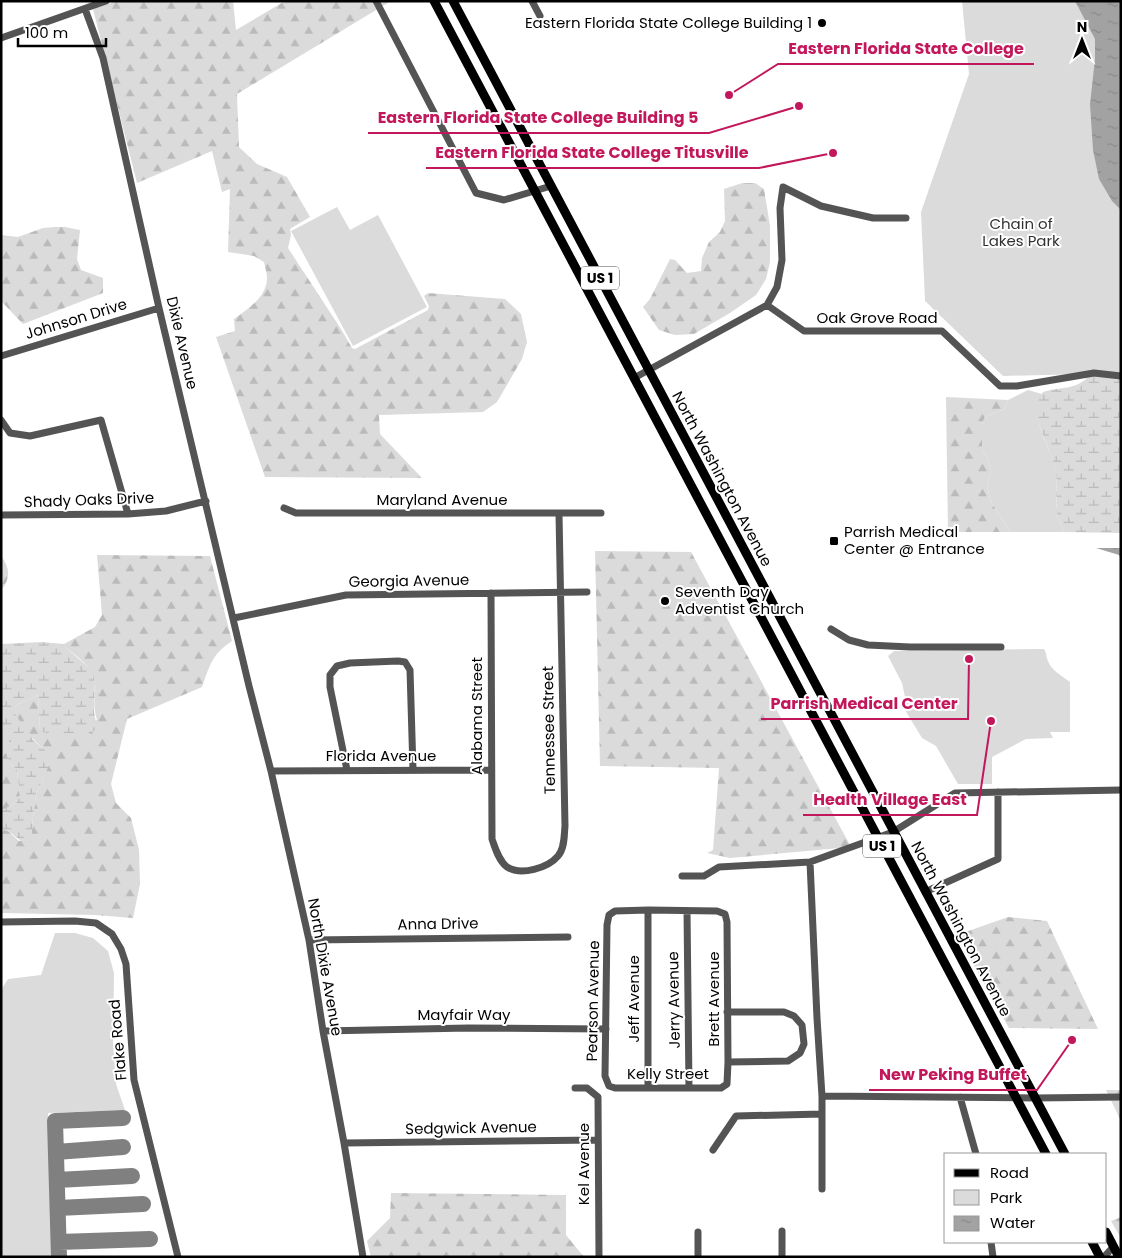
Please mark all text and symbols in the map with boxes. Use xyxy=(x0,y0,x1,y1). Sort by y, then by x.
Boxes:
place label: Eastern Florida State College Building 1 xyxy=(525,12,812,33)
scale bar xyxy=(18,15,105,47)
north arrow xyxy=(1057,15,1107,65)
marker: Eastern Florida State College Building 1 xyxy=(816,17,828,29)
text: N xyxy=(1077,17,1087,37)
text: 100 m xyxy=(25,22,68,43)
callout: Eastern Florida State College xyxy=(778,33,1034,64)
text: Eastern Florida State College xyxy=(788,37,1024,60)
callout: Eastern Florida State College Building 5 xyxy=(368,102,709,133)
text: Eastern Florida State College Building 5 xyxy=(378,106,698,129)
callout: Eastern Florida State College Titusville xyxy=(426,137,759,168)
text: Eastern Florida State College Titusville xyxy=(435,141,749,164)
park label: Chain of Lakes Park xyxy=(982,213,1060,251)
road number: US 1 xyxy=(581,266,619,290)
street label: Johnson Drive xyxy=(22,293,129,344)
street label: Dixie Avenue xyxy=(162,294,203,391)
street label: Oak Grove Road xyxy=(816,307,938,328)
street label: North Washington Avenue xyxy=(667,388,778,570)
street label: Shady Oaks Drive xyxy=(24,487,154,512)
street label: Maryland Avenue xyxy=(377,489,508,510)
place label: Parrish Medical Center @ Entrance xyxy=(844,521,985,559)
marker: Parrish Medical Center @ Entrance xyxy=(828,535,840,547)
street label: Georgia Avenue xyxy=(349,569,469,592)
place label: Seventh Day Adventist Church xyxy=(675,581,804,619)
marker: Seventh Day Adventist Church xyxy=(659,595,671,607)
street label: Alabama Street xyxy=(466,657,487,775)
street label: Tennessee Street xyxy=(537,666,560,794)
callout: Parrish Medical Center xyxy=(761,688,968,719)
text: Parrish Medical Center xyxy=(770,692,958,715)
street label: Florida Avenue xyxy=(326,745,436,766)
callout: Health Village East xyxy=(803,784,977,815)
text: Health Village East xyxy=(813,788,967,811)
road number: US 1 xyxy=(863,834,901,858)
street label: North Washington Avenue xyxy=(906,838,1017,1020)
street label: North Dixie Avenue xyxy=(303,896,348,1037)
street label: Anna Drive xyxy=(397,912,479,935)
street label: Pearson Avenue xyxy=(581,940,604,1062)
street label: Jerry Avenue xyxy=(662,951,685,1049)
street label: Brett Avenue xyxy=(703,951,724,1047)
street label: Jeff Avenue xyxy=(623,955,644,1043)
street label: Flake Road xyxy=(103,999,132,1082)
street label: Mayfair Way xyxy=(417,1004,511,1025)
callout: New Peking Buffet xyxy=(869,1059,1037,1090)
street label: Kelly Street xyxy=(627,1063,709,1084)
text: New Peking Buffet xyxy=(879,1063,1027,1086)
street label: Sedgwick Avenue xyxy=(405,1116,537,1139)
street label: Kel Avenue xyxy=(573,1123,594,1205)
legend xyxy=(944,1153,1107,1243)
text: Road xyxy=(990,1162,1029,1183)
text: Park xyxy=(990,1187,1022,1208)
text: Water xyxy=(990,1212,1036,1233)

